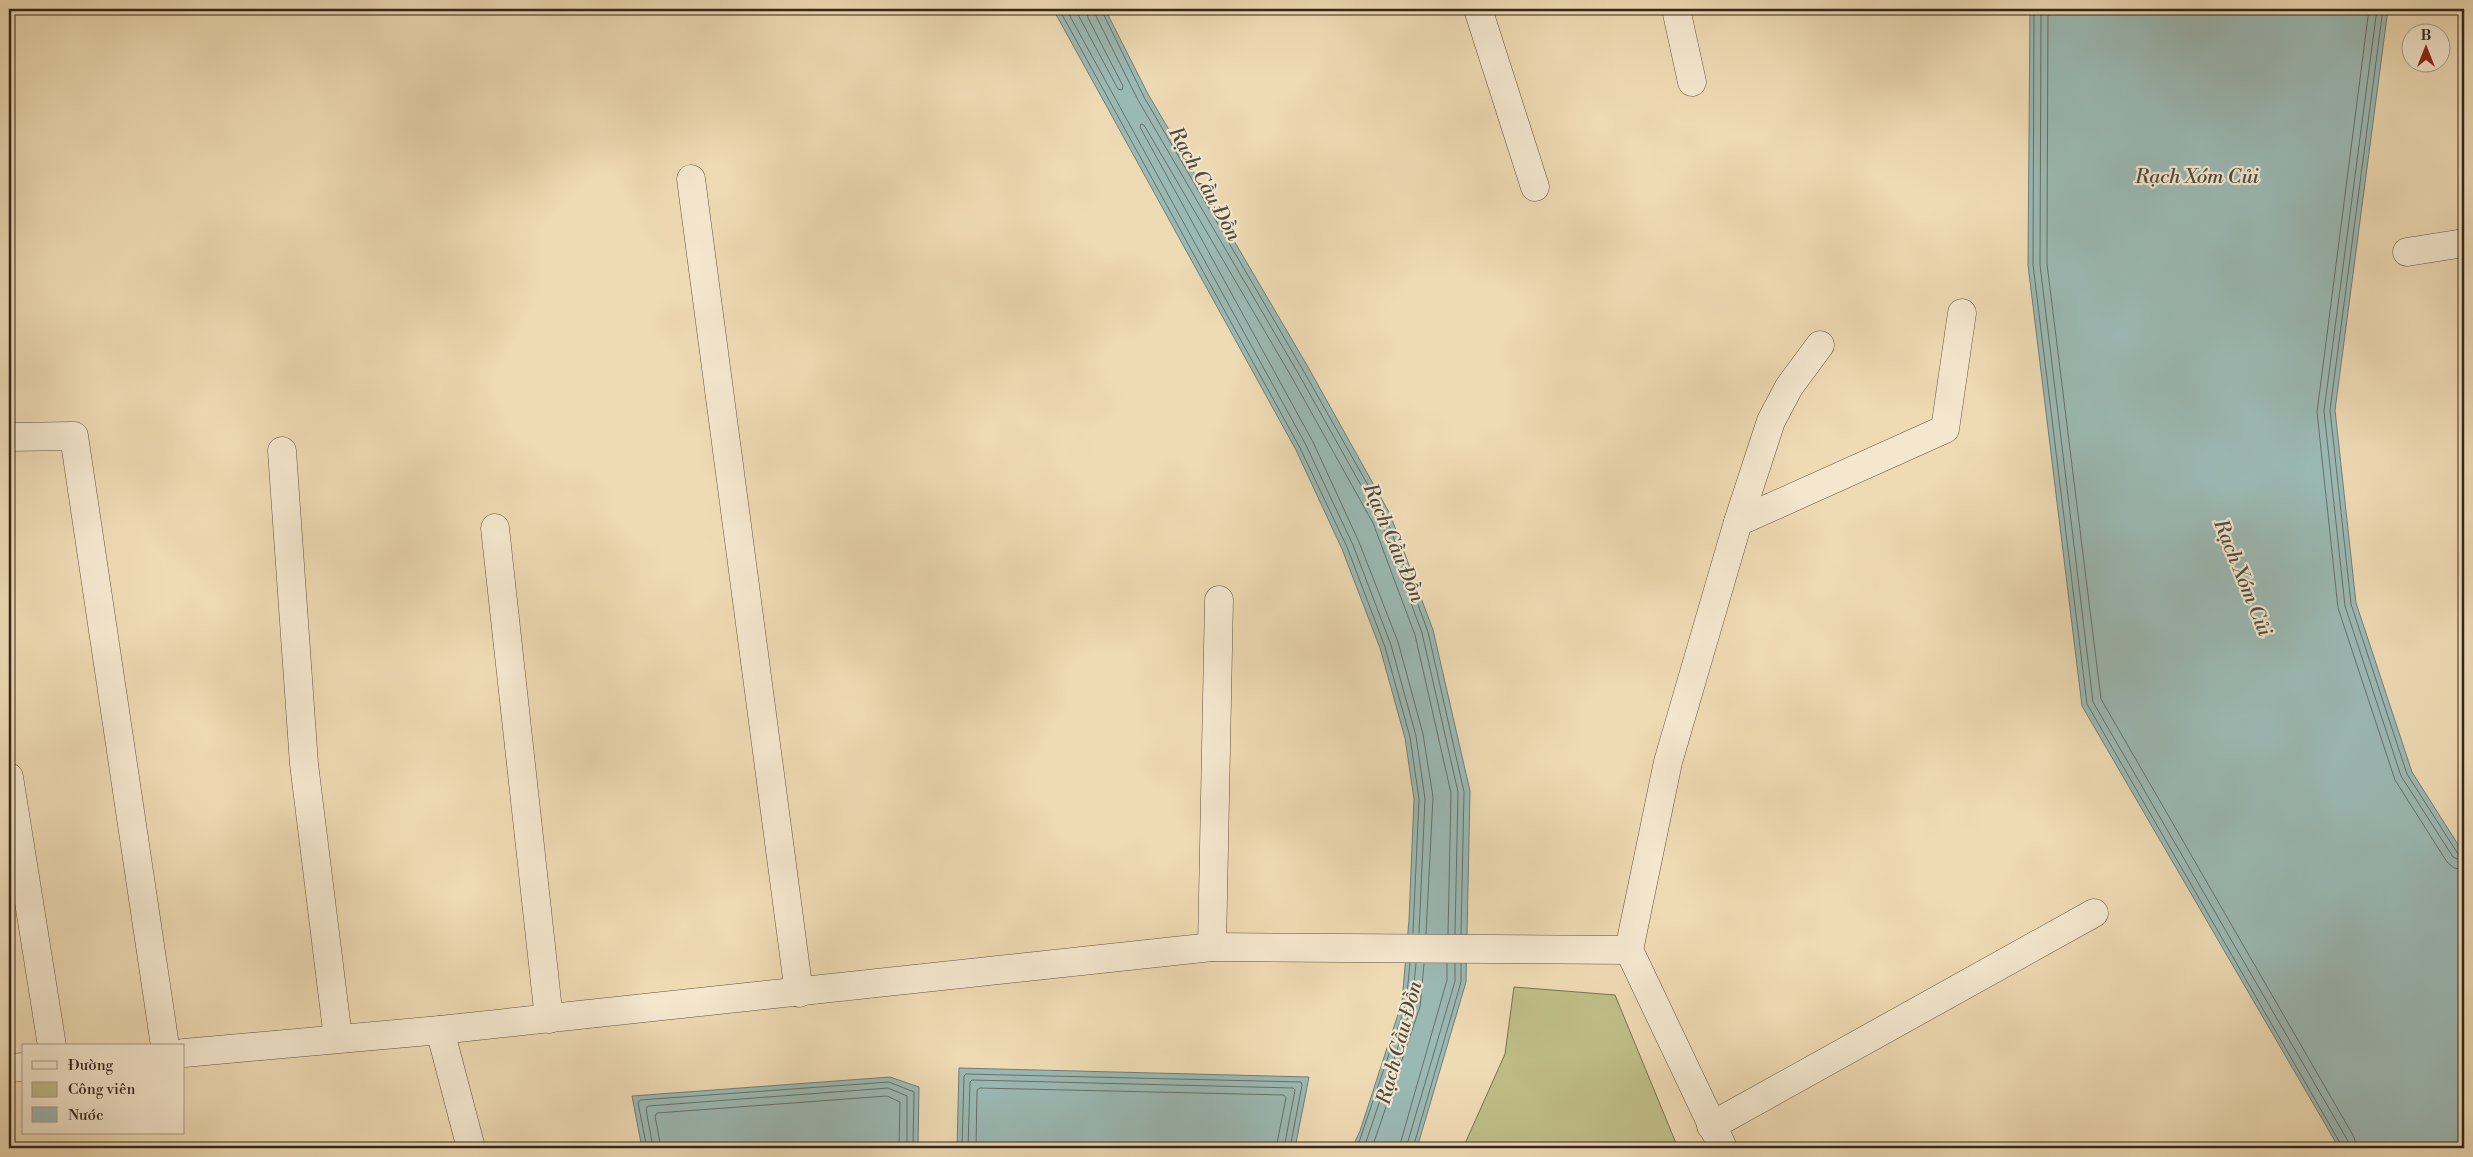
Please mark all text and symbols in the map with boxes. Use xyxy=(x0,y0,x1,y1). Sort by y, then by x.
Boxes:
north arrow xyxy=(2400,22,2450,72)
text: B xyxy=(2421,27,2431,45)
water label: Rạch Cầu Đồn xyxy=(1162,122,1246,246)
water label: Rạch Xóm Củi xyxy=(2134,165,2260,190)
water label: Rạch Cầu Đồn xyxy=(1356,479,1430,607)
water label: Rạch Xóm Củi xyxy=(2207,515,2277,641)
water label: Rạch Cầu Đồn xyxy=(1371,978,1429,1109)
legend xyxy=(22,1044,185,1134)
text: Đường xyxy=(68,1056,114,1075)
text: Công viên xyxy=(68,1080,136,1099)
text: Nước xyxy=(68,1106,104,1125)

